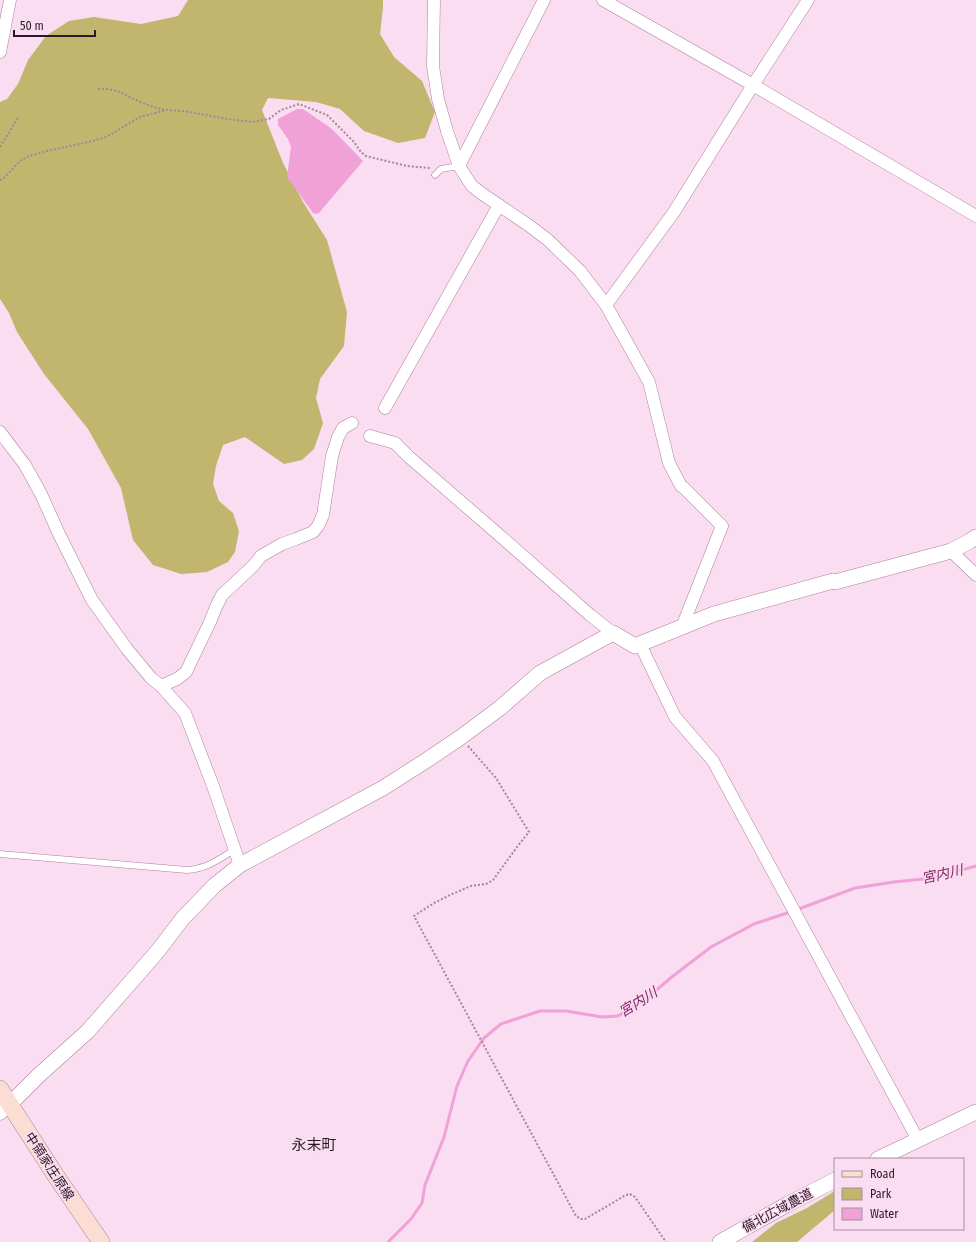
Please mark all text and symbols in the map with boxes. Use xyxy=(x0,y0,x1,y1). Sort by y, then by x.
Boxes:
scale bar xyxy=(14,12,95,38)
text: 50 m xyxy=(20,19,44,33)
water label: 宮内川 xyxy=(920,861,966,887)
water label: 宮内川 xyxy=(616,983,662,1021)
street label: 中領家庄原線 xyxy=(22,1129,77,1203)
district label: 永末町 xyxy=(291,1136,337,1154)
legend xyxy=(834,1158,964,1230)
text: Road xyxy=(870,1167,895,1181)
street label: 備北広域農道 xyxy=(739,1186,815,1235)
text: Park xyxy=(870,1187,892,1201)
text: Water xyxy=(870,1207,899,1221)

